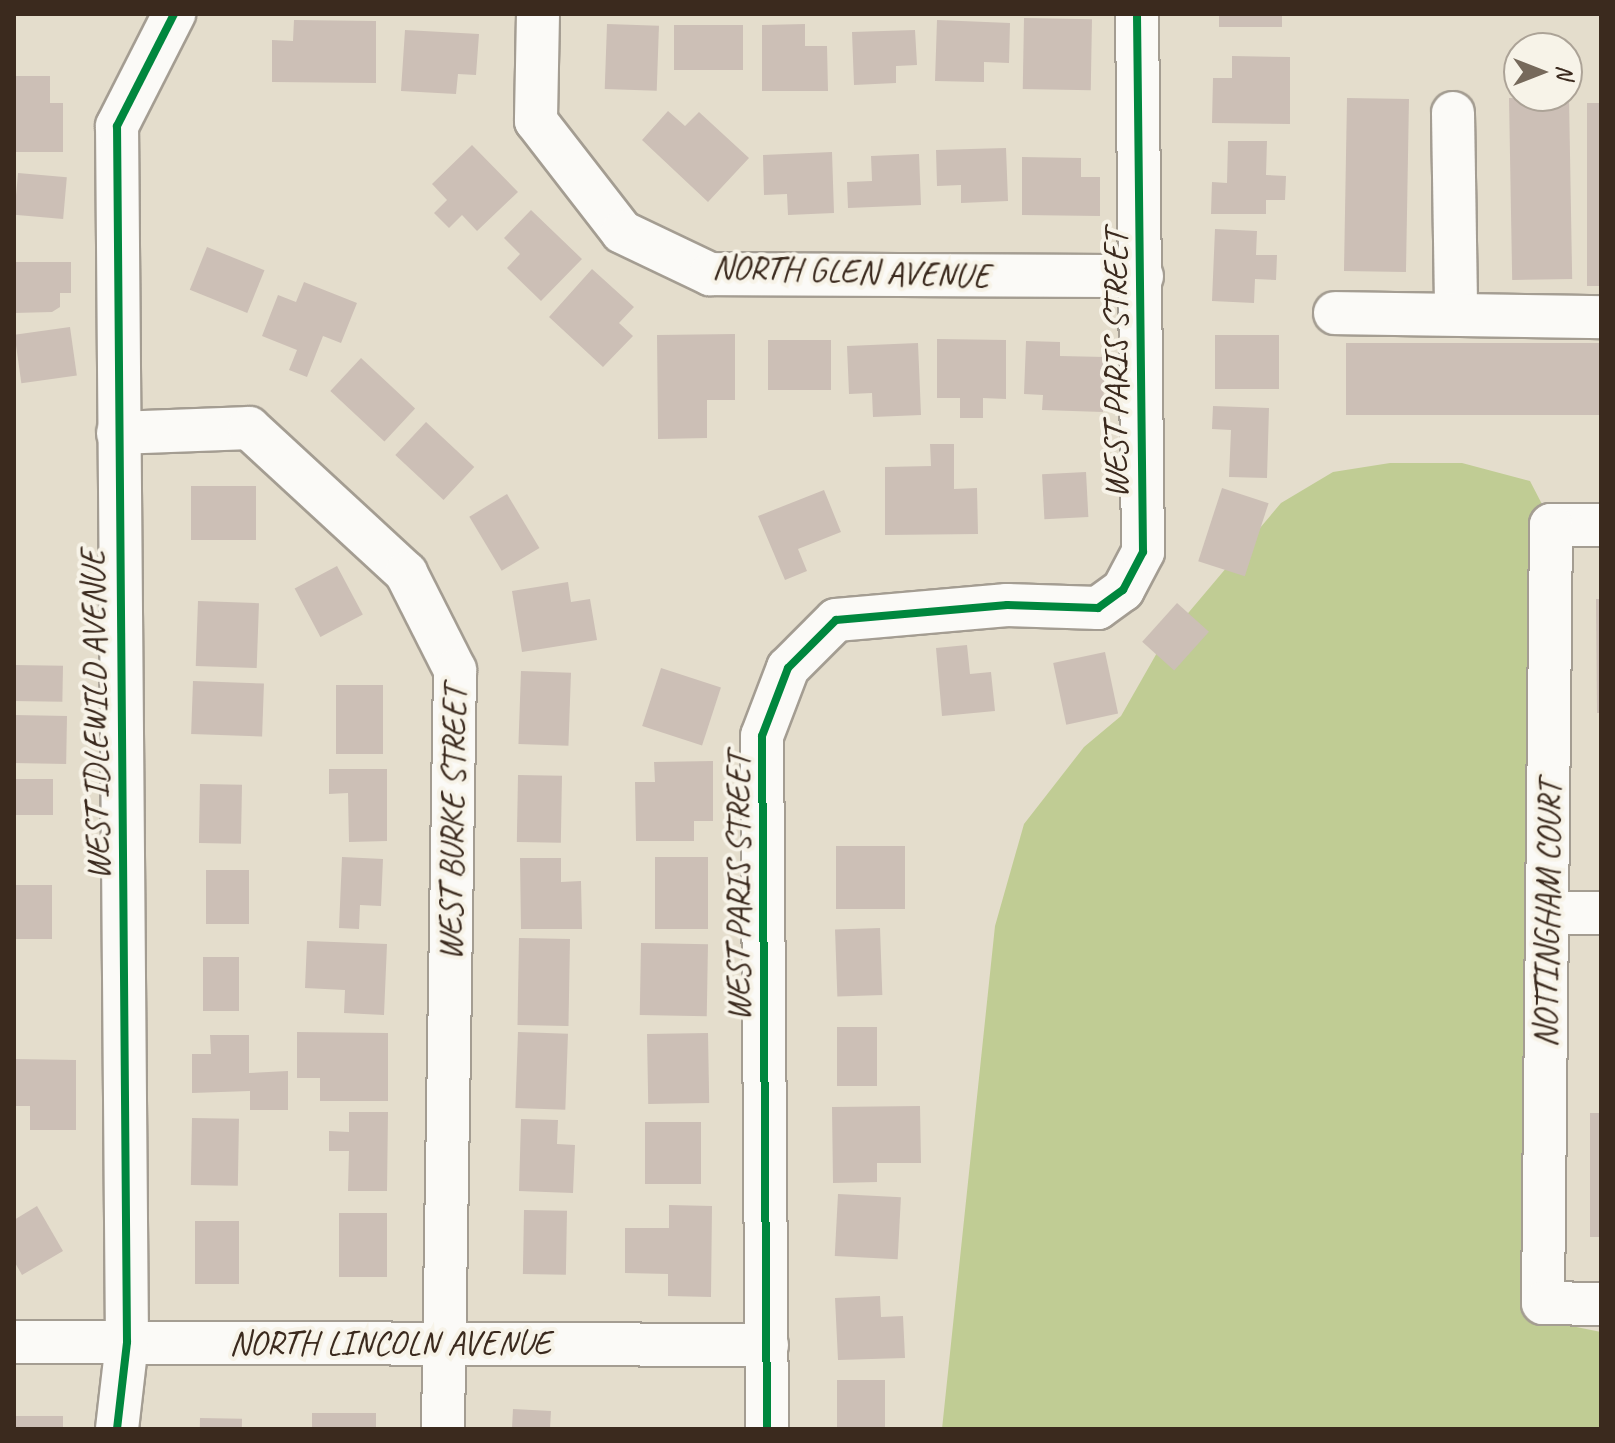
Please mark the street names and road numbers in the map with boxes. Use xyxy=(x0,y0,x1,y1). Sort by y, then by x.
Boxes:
street label: WEST PARIS STREET xyxy=(1096,230,1136,498)
street label: NORTH GLEN AVENUE xyxy=(712,246,990,296)
street label: WEST IDLEWILD AVENUE xyxy=(72,550,118,880)
street label: WEST BURKE STREET xyxy=(429,685,475,961)
street label: WEST PARIS STREET xyxy=(718,753,758,1021)
street label: NOTTINGHAM COURT xyxy=(1524,780,1570,1048)
street label: NORTH LINCOLN AVENUE xyxy=(230,1323,550,1363)

